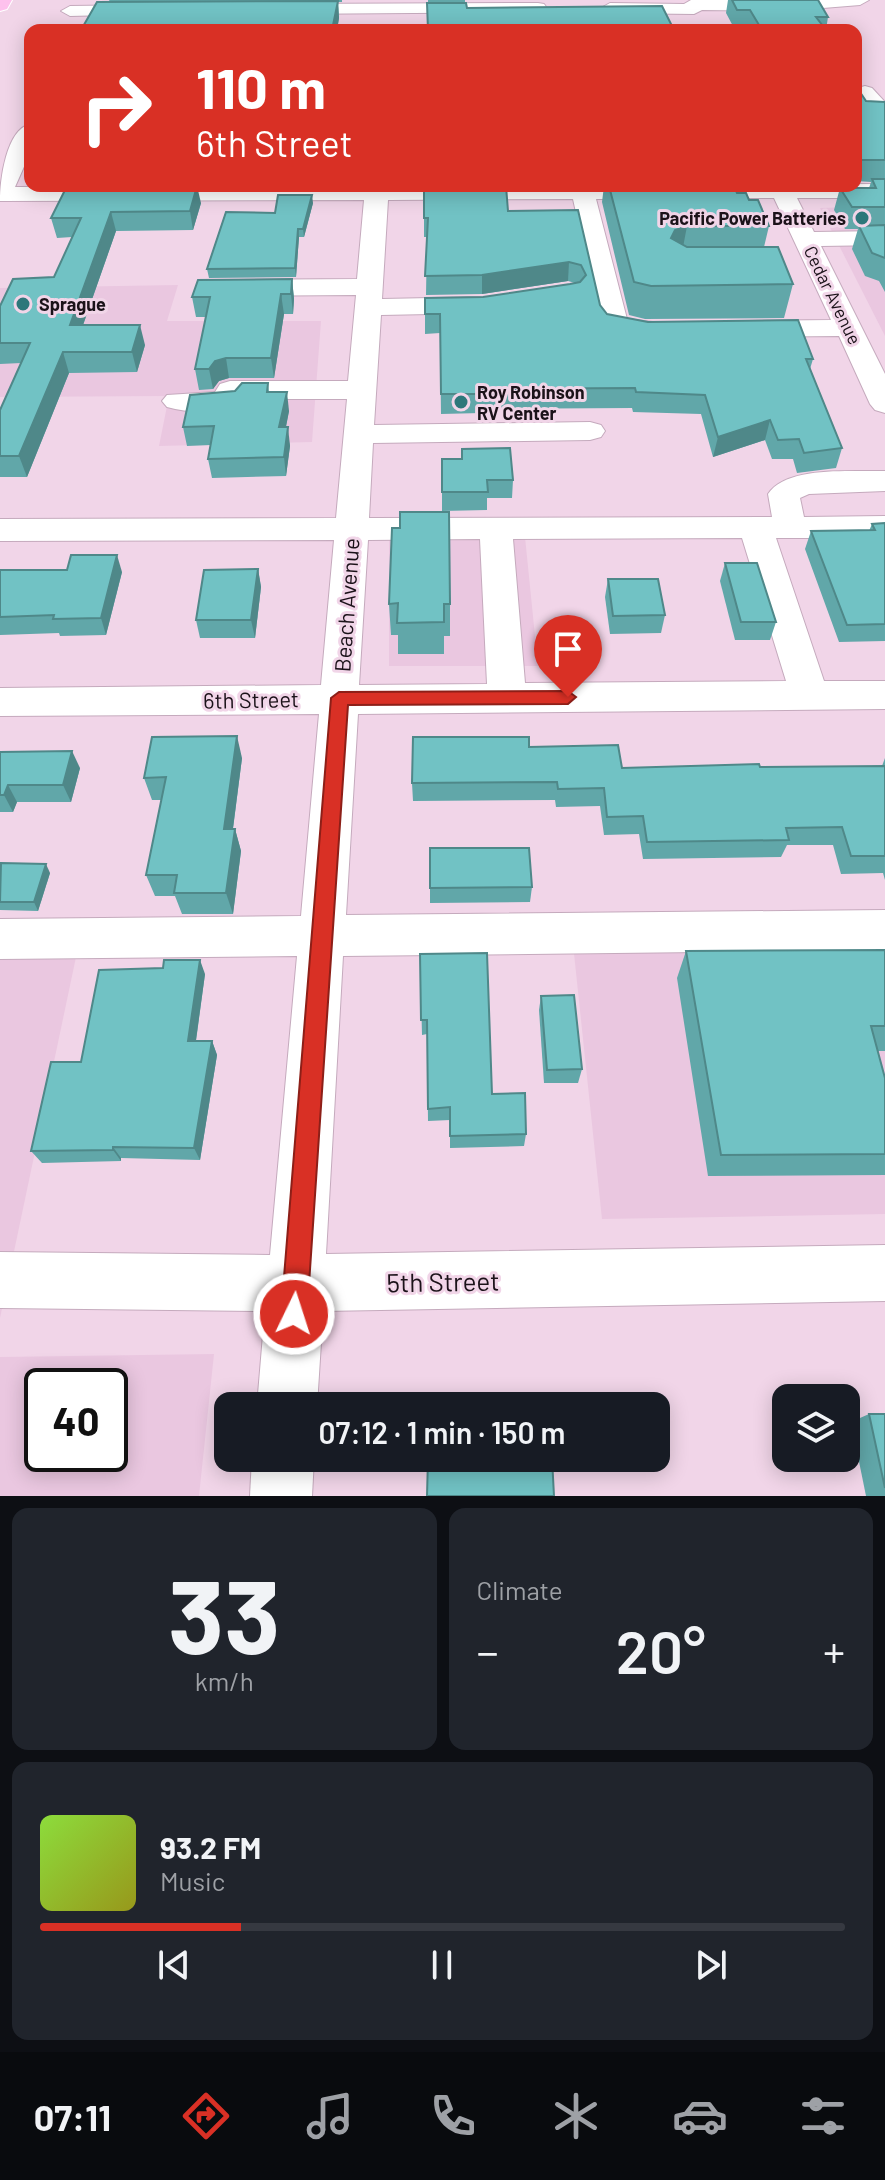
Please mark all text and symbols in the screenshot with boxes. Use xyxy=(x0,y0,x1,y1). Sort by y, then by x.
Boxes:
text: 110 m xyxy=(196,53,326,120)
icon: right xyxy=(64,56,168,160)
text: 6th Street xyxy=(196,121,353,164)
place label: Pacific Power Batteries xyxy=(659,207,846,229)
marker: Pacific Power Batteries xyxy=(853,209,871,227)
street label: Cedar Avenue xyxy=(800,242,866,348)
place label: Sprague xyxy=(39,293,106,315)
marker: Sprague xyxy=(14,295,32,313)
place label: Roy Robinson RV Center xyxy=(477,381,585,424)
marker: Roy Robinson RV Center xyxy=(452,393,470,411)
street label: Beach Avenue xyxy=(328,537,364,673)
pin xyxy=(534,615,602,697)
icon: arrive xyxy=(546,627,590,671)
street label: 6th Street xyxy=(203,685,299,713)
street label: 5th Street xyxy=(386,1265,500,1297)
position arrow xyxy=(252,1272,336,1356)
speed limit sign: 40 xyxy=(24,1368,128,1472)
map controls xyxy=(772,1384,860,1472)
button: layers xyxy=(772,1384,860,1472)
text: 07:12 · 1 min · 150 m xyxy=(319,1414,565,1450)
text: 33 xyxy=(168,1550,280,1675)
text: Climate xyxy=(477,1574,563,1605)
text: 20° xyxy=(616,1614,706,1686)
text: − xyxy=(477,1624,499,1677)
text: + xyxy=(823,1624,845,1677)
text: km/h xyxy=(195,1665,254,1696)
text: 93.2 FM xyxy=(160,1829,261,1865)
text: Music xyxy=(160,1865,225,1896)
icon: previous xyxy=(152,1943,196,1987)
icon: pause xyxy=(420,1943,464,1987)
icon: next xyxy=(689,1943,733,1987)
icon: directions xyxy=(178,2088,234,2144)
icon: music xyxy=(302,2088,358,2144)
icon: phone xyxy=(425,2088,481,2144)
icon: climate xyxy=(548,2088,604,2144)
icon: car xyxy=(672,2088,728,2144)
icon: filters xyxy=(795,2088,851,2144)
text: 07:11 xyxy=(34,2095,111,2138)

